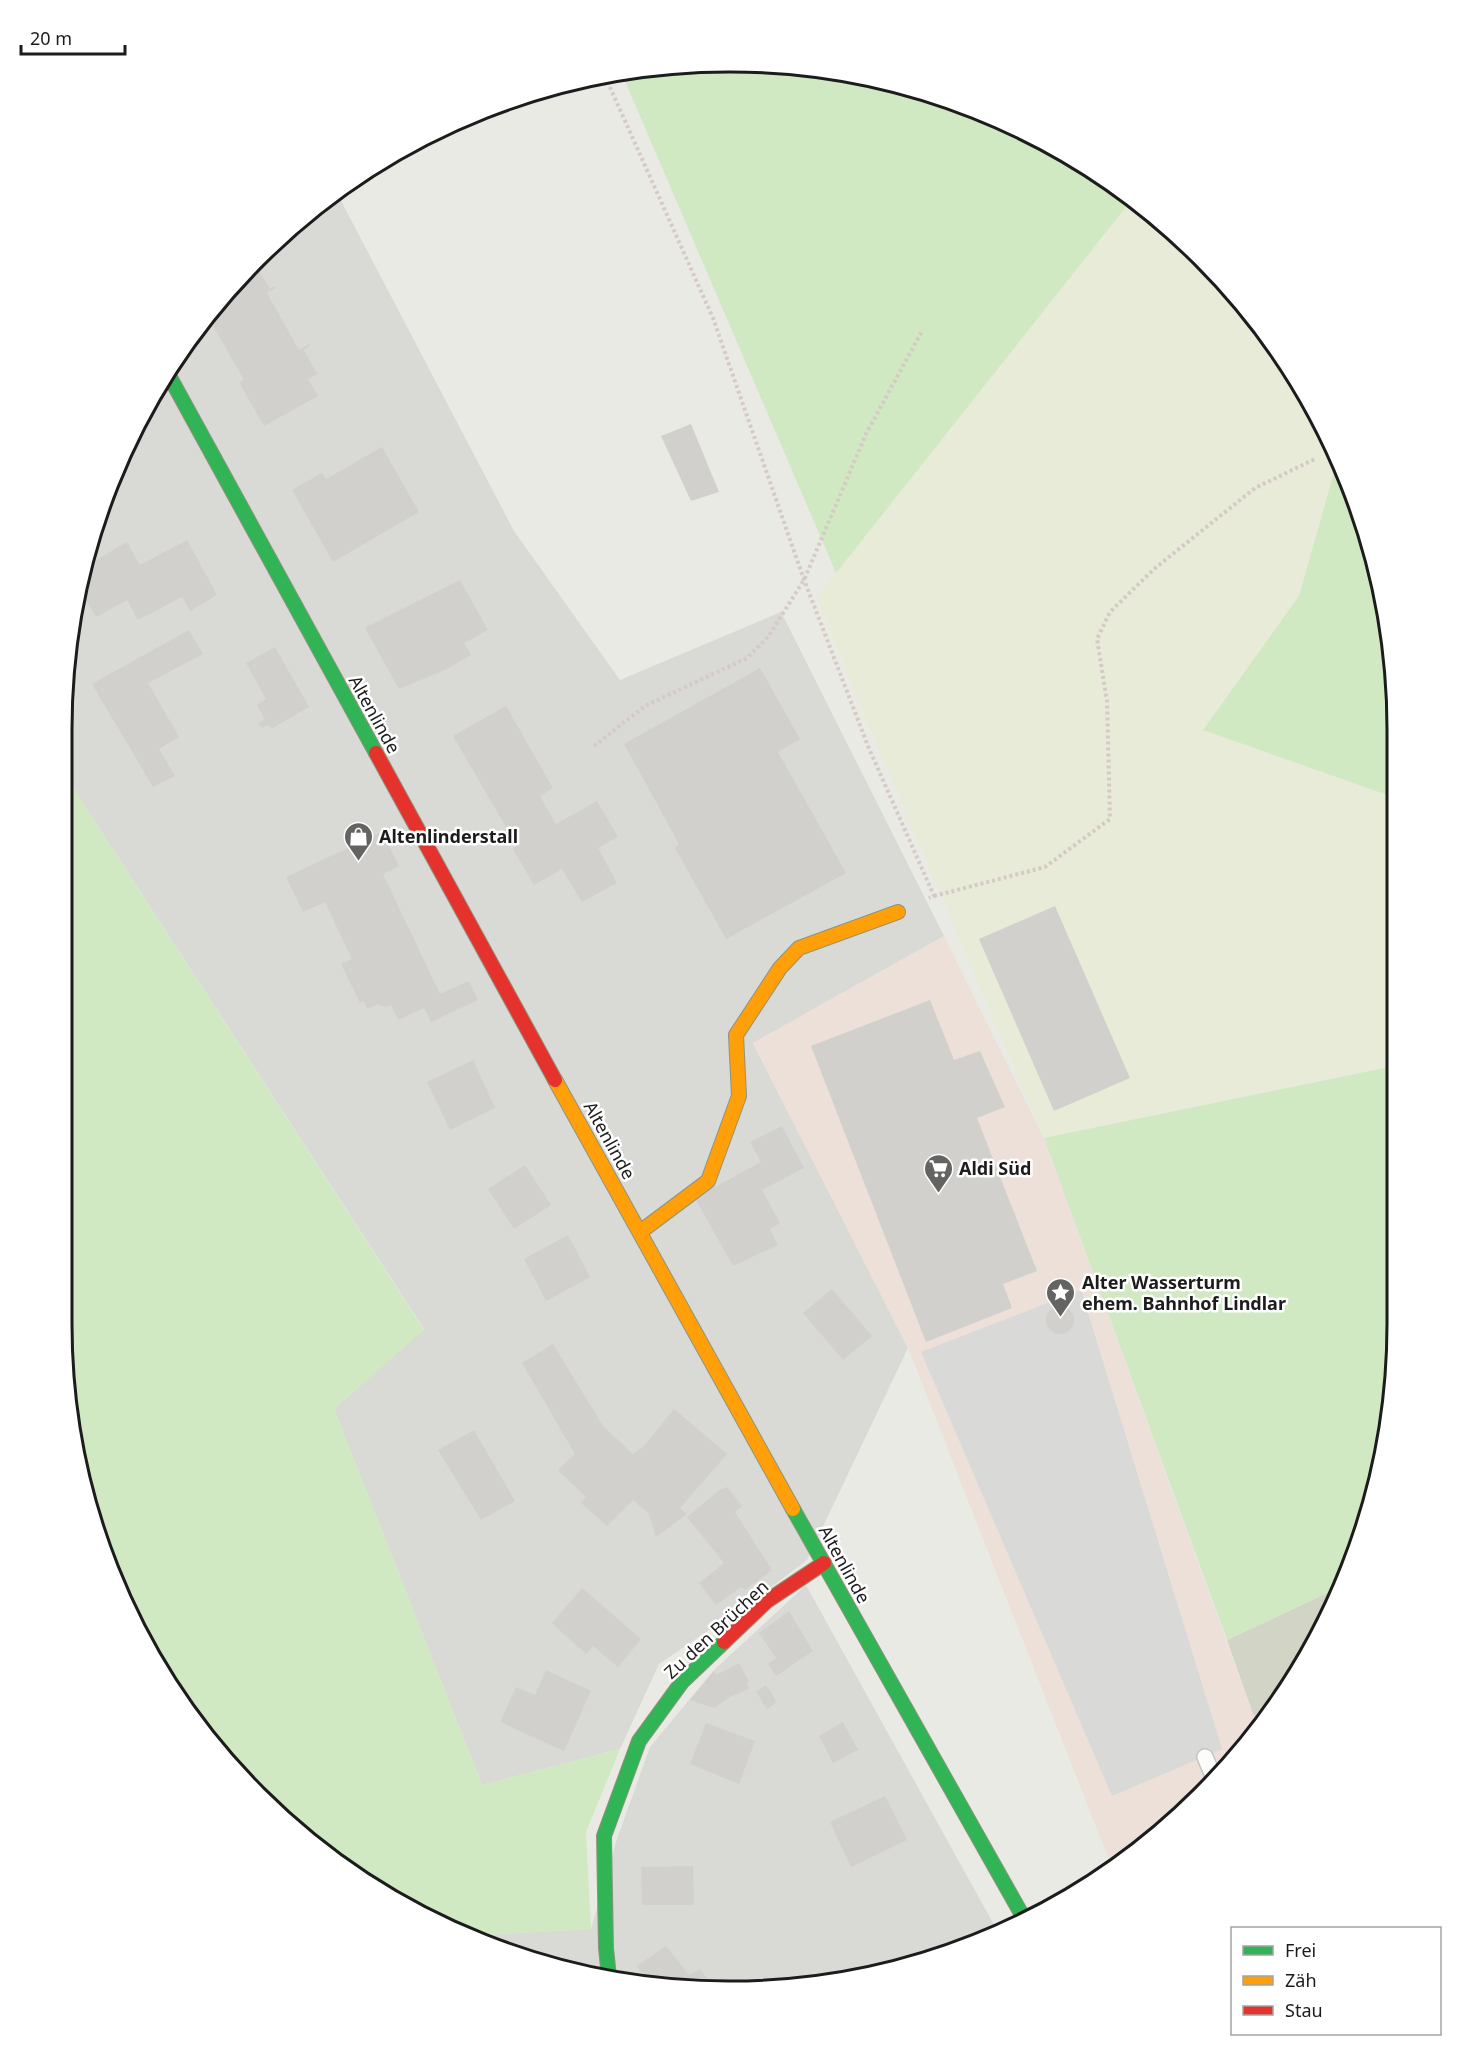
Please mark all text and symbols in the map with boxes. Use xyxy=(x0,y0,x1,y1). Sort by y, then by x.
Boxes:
scale bar xyxy=(21,18,124,56)
text: 20 m xyxy=(30,26,72,50)
street label: Altenlinde xyxy=(344,671,406,757)
shop icon: Altenlinderstall xyxy=(342,820,374,862)
place label: Altenlinderstall xyxy=(379,824,518,848)
street label: Altenlinde xyxy=(579,1097,641,1183)
supermarket icon: Aldi Süd xyxy=(922,1152,954,1194)
place label: Aldi Süd xyxy=(959,1156,1031,1180)
place label: Alter Wasserturm ehem. Bahnhof Lindlar xyxy=(1082,1270,1286,1315)
place icon: Alter Wasserturm ehem. Bahnhof Lindlar xyxy=(1045,1276,1077,1318)
street label: Altenlinde xyxy=(814,1521,876,1607)
street label: Zu den Brüchen xyxy=(659,1574,773,1684)
legend xyxy=(1231,1927,1441,2035)
text: Frei xyxy=(1285,1938,1316,1962)
text: Zäh xyxy=(1285,1968,1317,1992)
text: Stau xyxy=(1285,1998,1323,2022)

